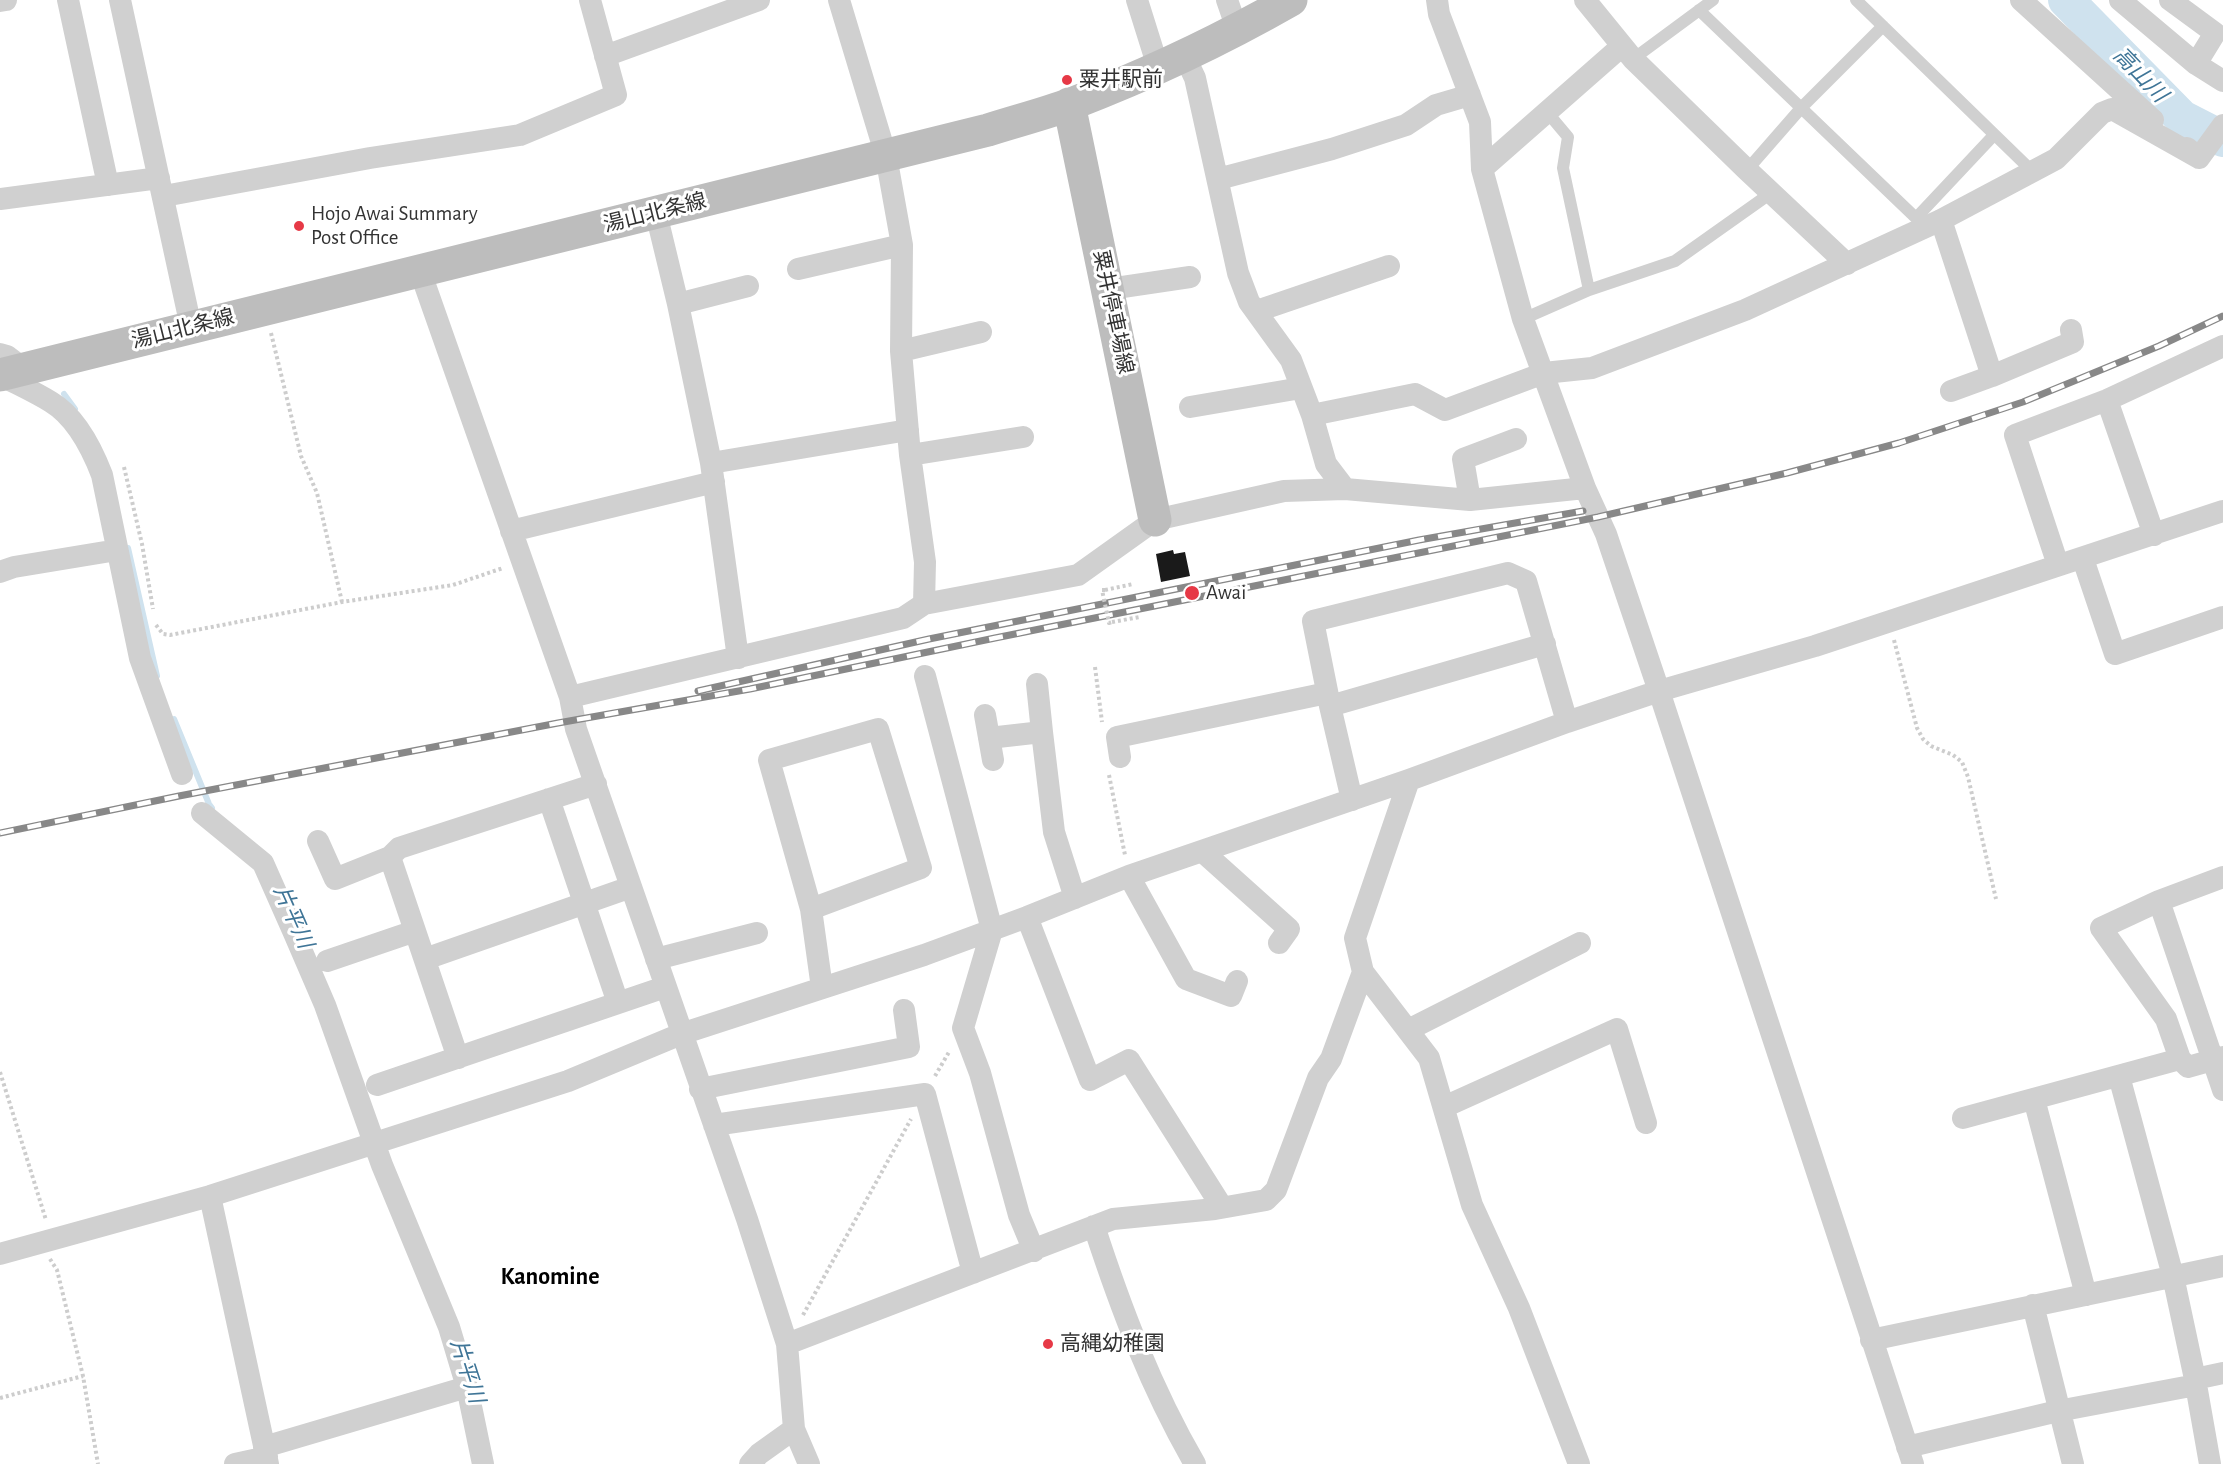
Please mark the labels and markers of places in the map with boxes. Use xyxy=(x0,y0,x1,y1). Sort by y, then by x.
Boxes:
place label: 粟井駅前 xyxy=(1079,67,1163,93)
marker: 粟井駅前 xyxy=(1060,73,1074,87)
place label: Hojo Awai Summary Post Office xyxy=(311,201,478,251)
marker: Hojo Awai Summary Post Office xyxy=(292,219,306,233)
place label: Awai xyxy=(1206,580,1246,606)
marker: Awai xyxy=(1183,584,1201,602)
place label: 高縄幼稚園 xyxy=(1060,1331,1165,1357)
marker: 高縄幼稚園 xyxy=(1041,1337,1055,1351)

